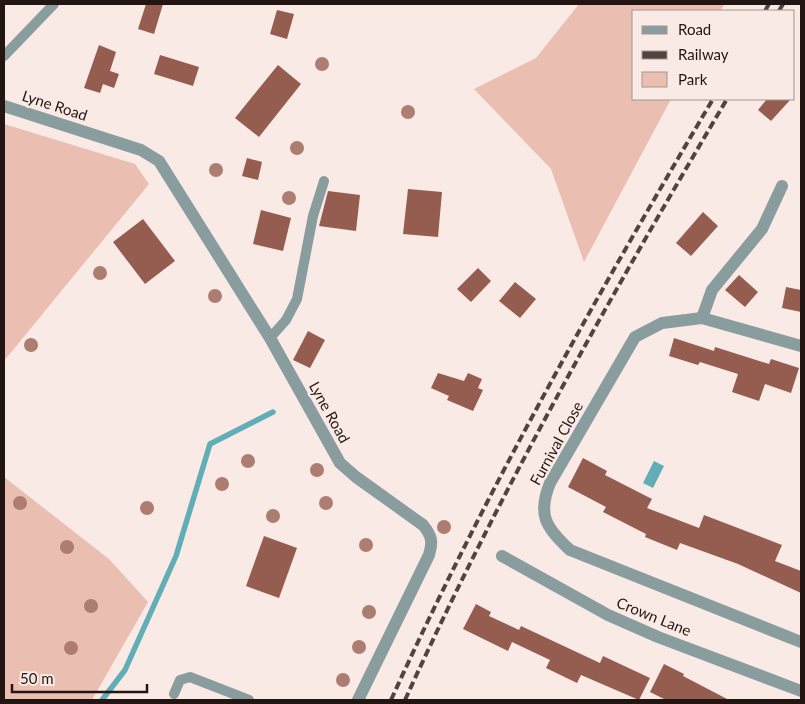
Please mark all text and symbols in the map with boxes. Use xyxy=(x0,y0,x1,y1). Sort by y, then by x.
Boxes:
legend xyxy=(632,10,795,100)
text: Road xyxy=(678,20,711,38)
text: Railway xyxy=(678,45,729,63)
text: Park xyxy=(678,70,708,88)
street label: Lyne Road xyxy=(20,86,90,124)
street label: Lyne Road xyxy=(306,378,354,446)
street label: Furnival Close xyxy=(526,398,586,488)
street label: Crown Lane xyxy=(614,593,694,639)
scale bar xyxy=(12,662,148,694)
text: 50 m xyxy=(20,669,54,687)

